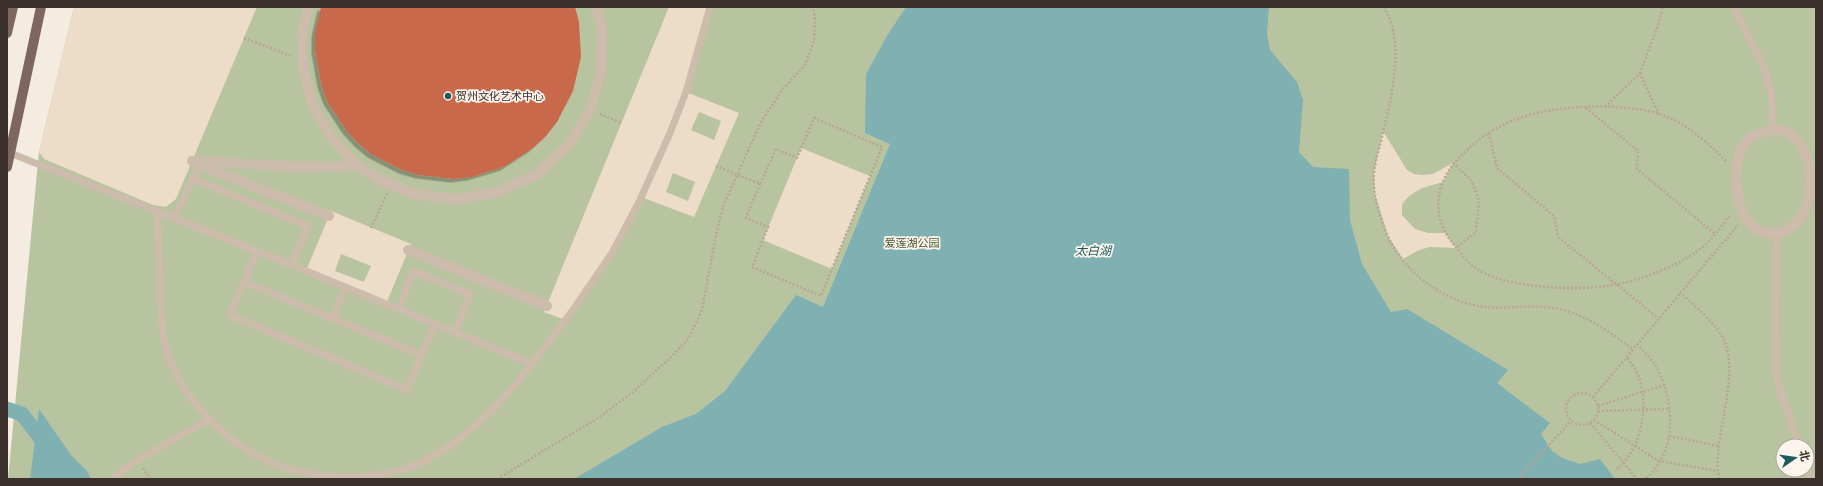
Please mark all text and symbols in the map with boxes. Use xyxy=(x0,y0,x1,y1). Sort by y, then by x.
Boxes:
place label: 贺州文化艺术中心 xyxy=(456,90,544,103)
marker: 贺州文化艺术中心 xyxy=(443,91,453,101)
park label: 爱莲湖公园 xyxy=(885,237,940,250)
water label: 太白湖 xyxy=(1075,244,1113,258)
north arrow xyxy=(1775,438,1815,478)
text: 北 xyxy=(1797,449,1812,463)

